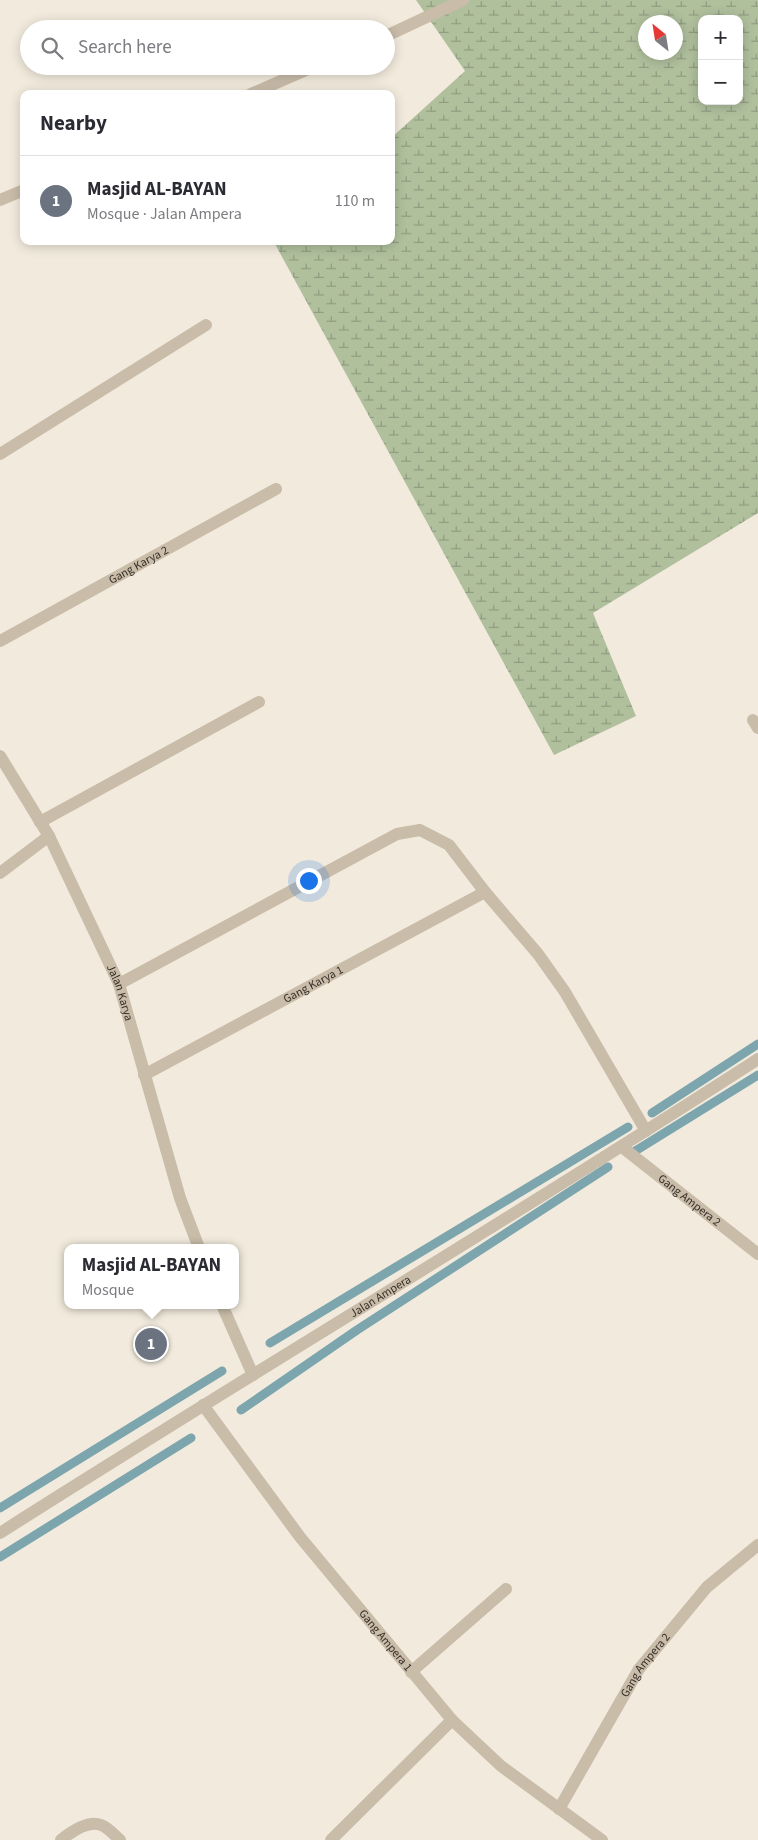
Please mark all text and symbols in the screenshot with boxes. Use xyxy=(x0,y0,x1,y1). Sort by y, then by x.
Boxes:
north arrow xyxy=(638,15,683,60)
map controls xyxy=(698,15,743,105)
button: + xyxy=(698,15,743,60)
search box xyxy=(20,20,395,75)
icon: search xyxy=(38,34,66,62)
text: Search here xyxy=(78,34,172,61)
button: − xyxy=(698,60,743,105)
text: Nearby xyxy=(40,108,107,138)
text: Masjid AL-BAYAN xyxy=(87,176,227,203)
text: 1 xyxy=(52,190,60,212)
text: 110 m xyxy=(335,190,375,212)
text: Mosque · Jalan Ampera xyxy=(87,203,242,225)
street label: Gang Karya 2 xyxy=(105,541,171,588)
your location xyxy=(296,868,322,894)
street label: Jalan Karya xyxy=(102,961,138,1023)
street label: Gang Karya 1 xyxy=(280,961,346,1007)
street label: Gang Ampera 2 xyxy=(654,1170,725,1230)
popup xyxy=(64,1244,239,1309)
text: Masjid AL-BAYAN xyxy=(82,1252,221,1279)
street label: Jalan Ampera xyxy=(346,1271,414,1322)
text: Mosque xyxy=(82,1279,134,1301)
pin: 1 xyxy=(135,1325,167,1363)
street label: Gang Ampera 1 xyxy=(355,1606,417,1675)
street label: Gang Ampera 2 xyxy=(616,1629,674,1700)

